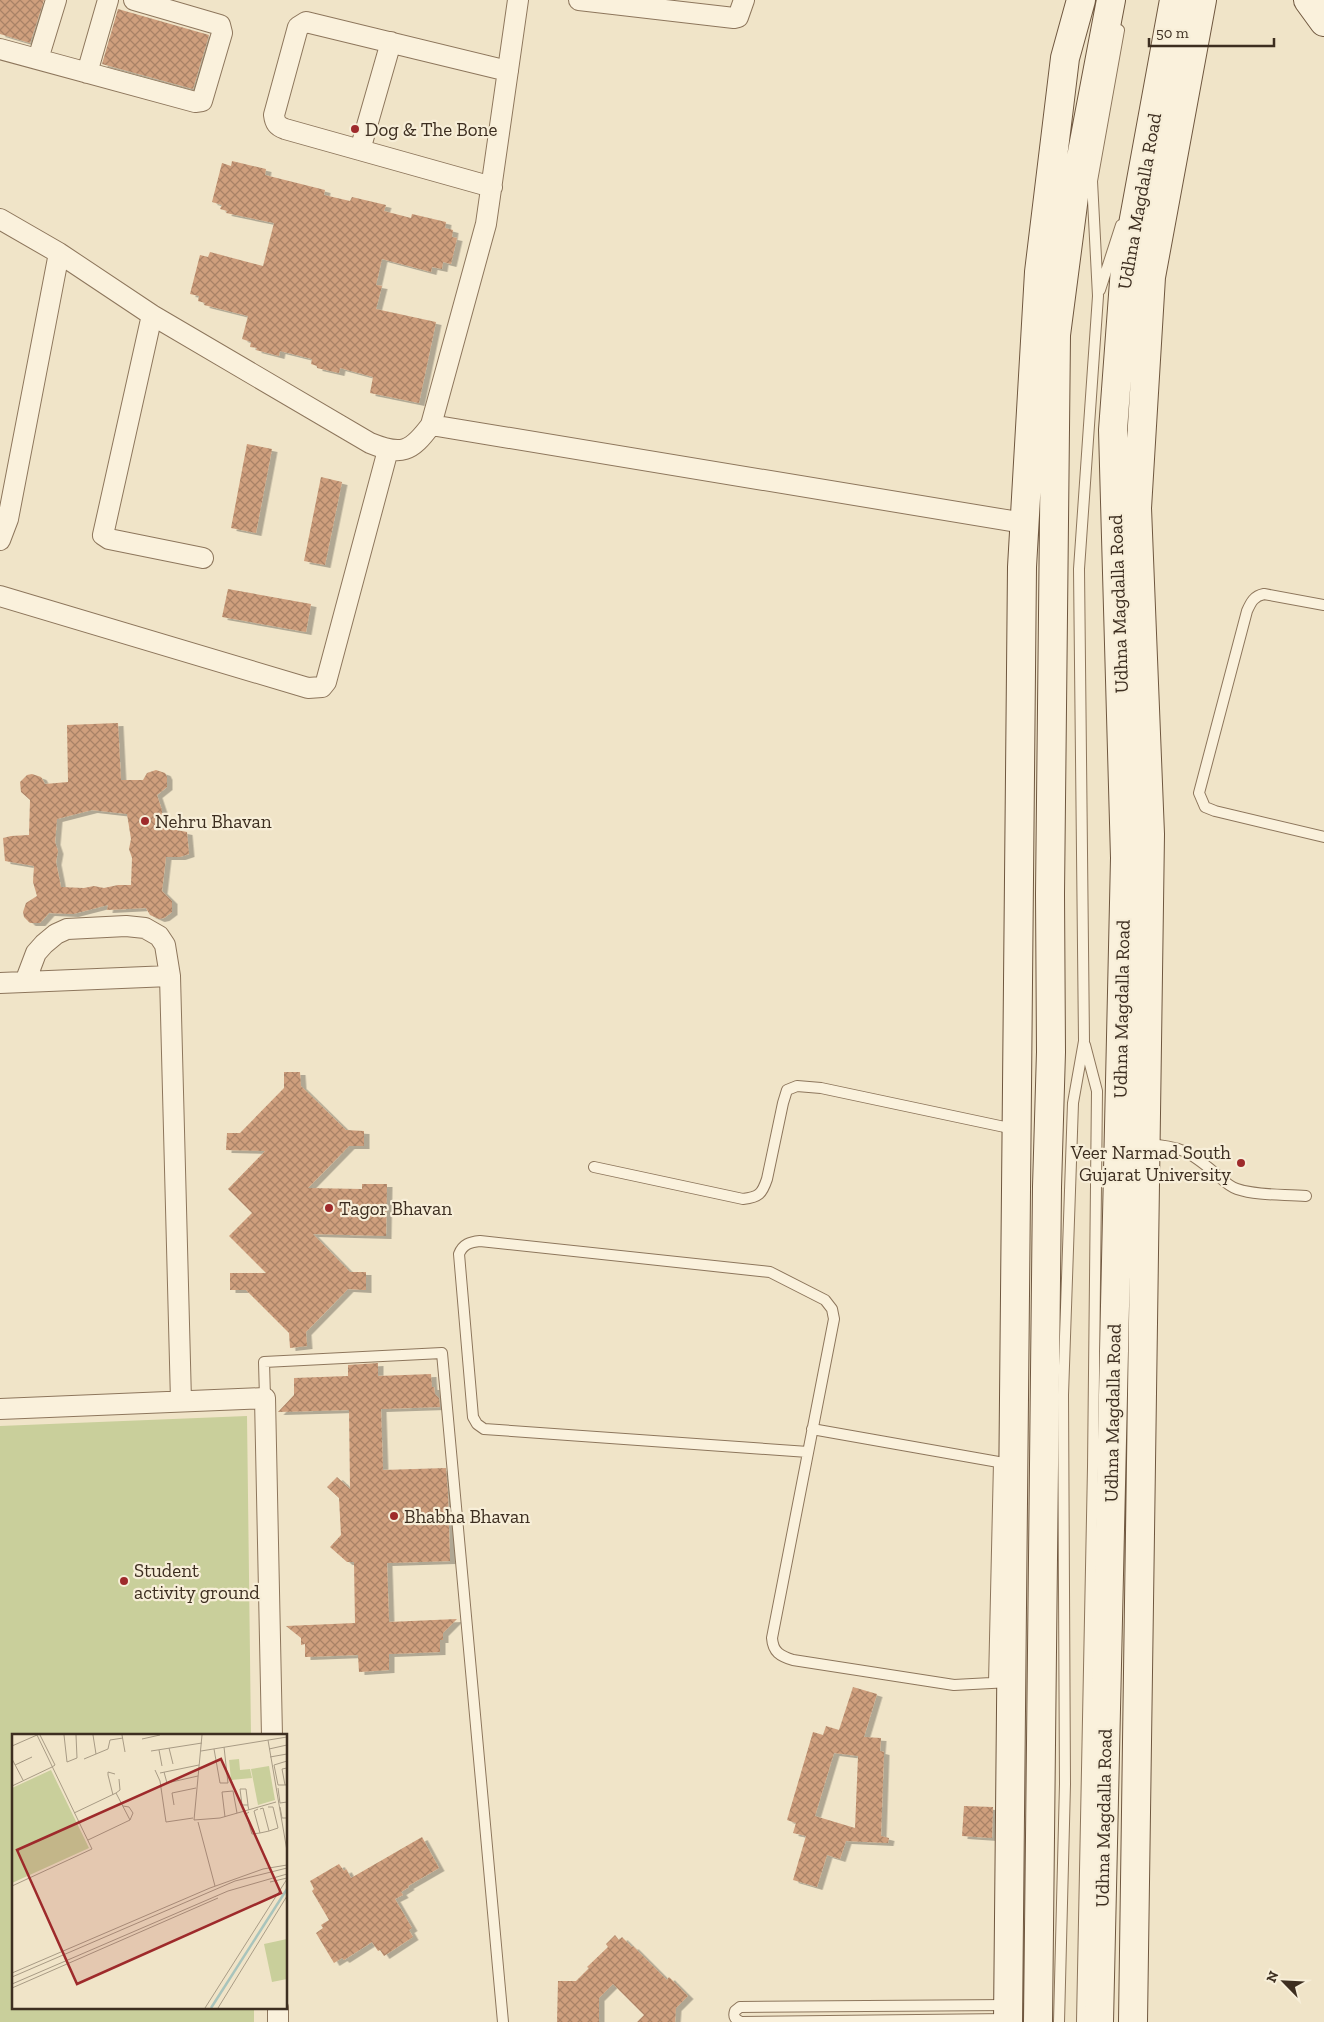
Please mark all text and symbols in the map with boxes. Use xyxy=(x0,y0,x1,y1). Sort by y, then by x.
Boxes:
scale bar xyxy=(1149,15,1274,47)
text: 50 m xyxy=(1156,24,1189,42)
street label: Udhna Magdalla Road xyxy=(1113,110,1166,291)
place label: Dog & The Bone xyxy=(365,118,497,141)
marker: Dog & The Bone xyxy=(349,123,361,135)
street label: Udhna Magdalla Road xyxy=(1104,514,1133,694)
place label: Nehru Bhavan xyxy=(155,810,272,833)
marker: Nehru Bhavan xyxy=(139,815,151,827)
street label: Udhna Magdalla Road xyxy=(1108,919,1135,1099)
place label: Veer Narmad South Gujarat University xyxy=(1070,1141,1231,1186)
marker: Veer Narmad South Gujarat University xyxy=(1235,1157,1247,1169)
place label: Tagor Bhavan xyxy=(339,1197,452,1220)
marker: Tagor Bhavan xyxy=(323,1202,335,1214)
street label: Udhna Magdalla Road xyxy=(1099,1323,1126,1503)
place label: Bhabha Bhavan xyxy=(404,1505,530,1528)
marker: Bhabha Bhavan xyxy=(388,1510,400,1522)
place label: Student activity ground xyxy=(134,1559,260,1604)
marker: Student activity ground xyxy=(118,1575,130,1587)
street label: Udhna Magdalla Road xyxy=(1090,1728,1117,1908)
inset map xyxy=(12,1734,288,2010)
north arrow xyxy=(1259,1957,1309,2007)
text: N xyxy=(1263,1968,1283,1985)

